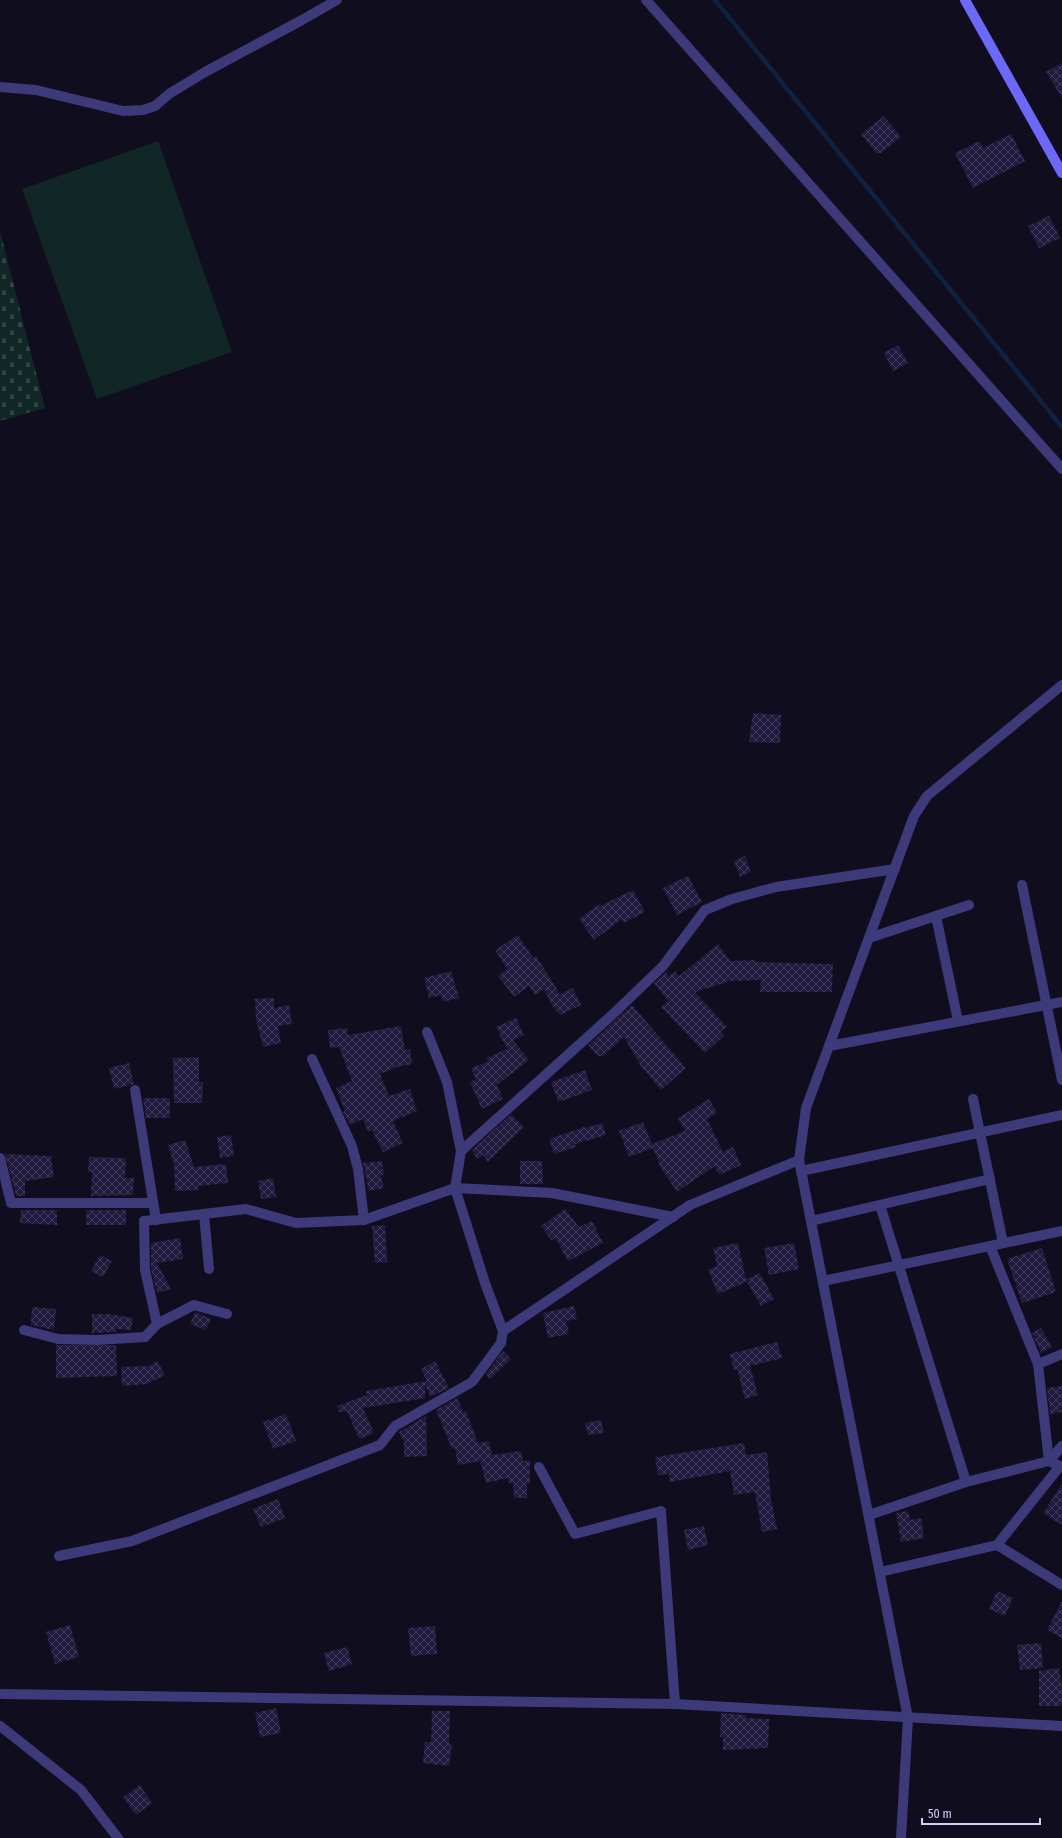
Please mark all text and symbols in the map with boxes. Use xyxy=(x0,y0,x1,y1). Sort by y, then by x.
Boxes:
scale bar xyxy=(922,1800,1040,1826)
text: 50 m xyxy=(928,1807,952,1821)

